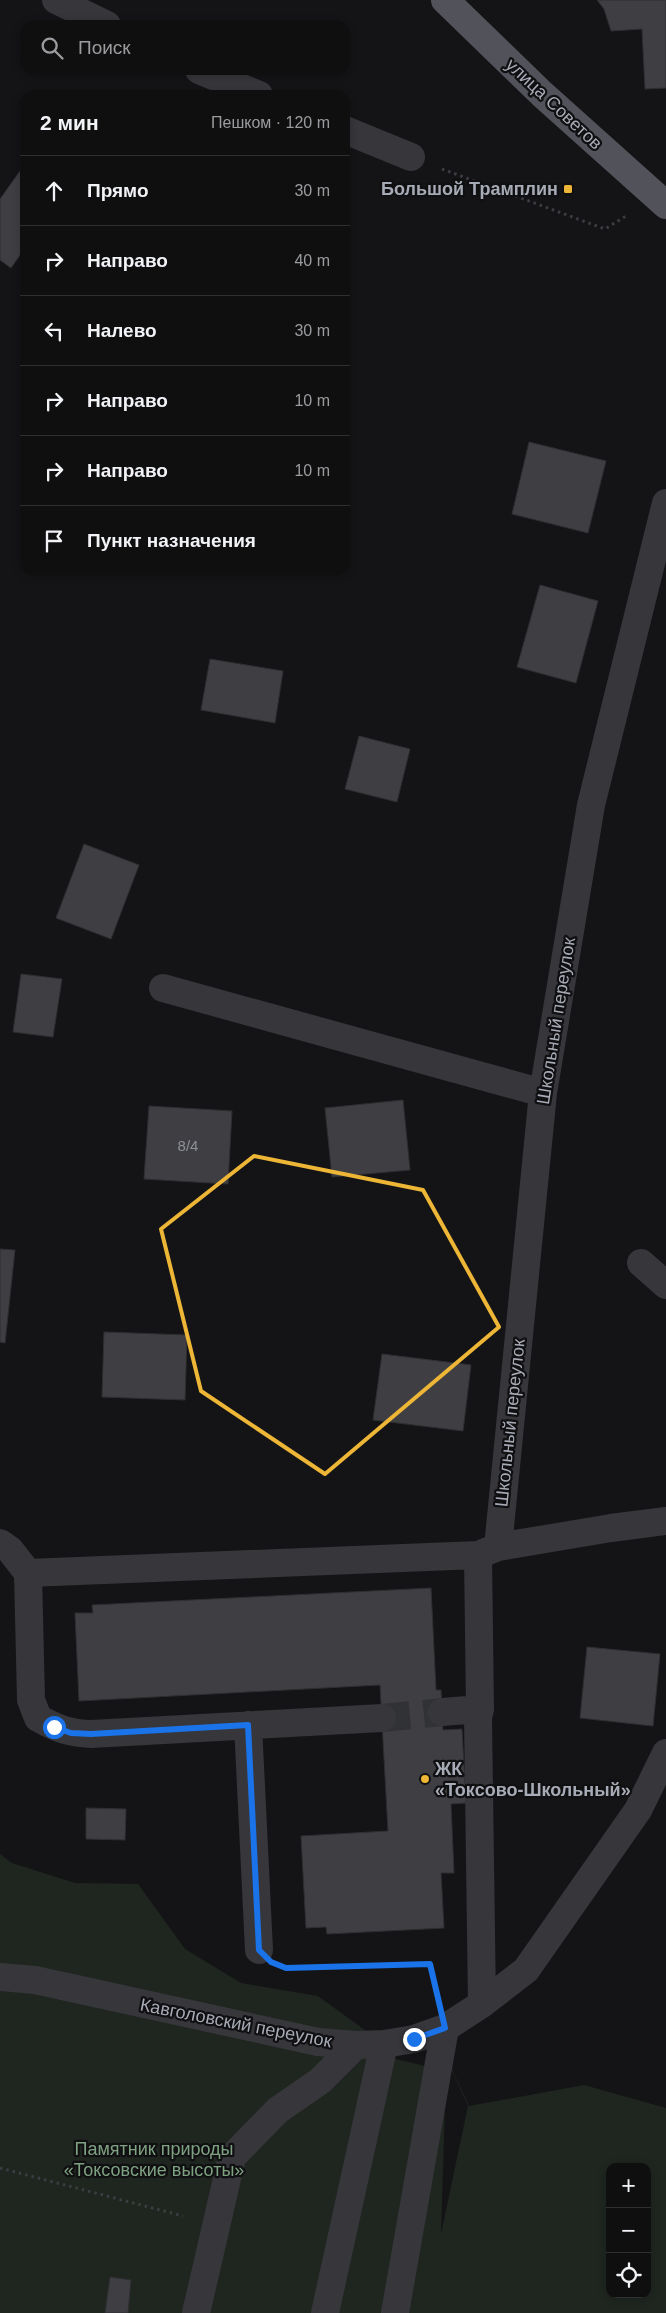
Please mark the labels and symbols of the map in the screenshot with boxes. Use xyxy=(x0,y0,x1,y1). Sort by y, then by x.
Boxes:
street label: улица Советов xyxy=(502,54,606,154)
place label: Большой Трамплин xyxy=(381,179,558,199)
marker: Большой Трамплин xyxy=(562,183,574,195)
street label: Школьный переулок xyxy=(533,936,579,1106)
house number: 8/4 xyxy=(178,1137,198,1154)
street label: Школьный переулок xyxy=(491,1338,529,1508)
route start xyxy=(43,1716,66,1739)
place label: ЖК «Токсово-Школьный» xyxy=(434,1759,631,1800)
marker: ЖК «Токсово-Школьный» xyxy=(419,1773,431,1785)
street label: Кавголовский переулок xyxy=(139,1995,334,2051)
route end xyxy=(403,2028,426,2051)
park label: Памятник природы «Токсовские высоты» xyxy=(64,2139,244,2180)

